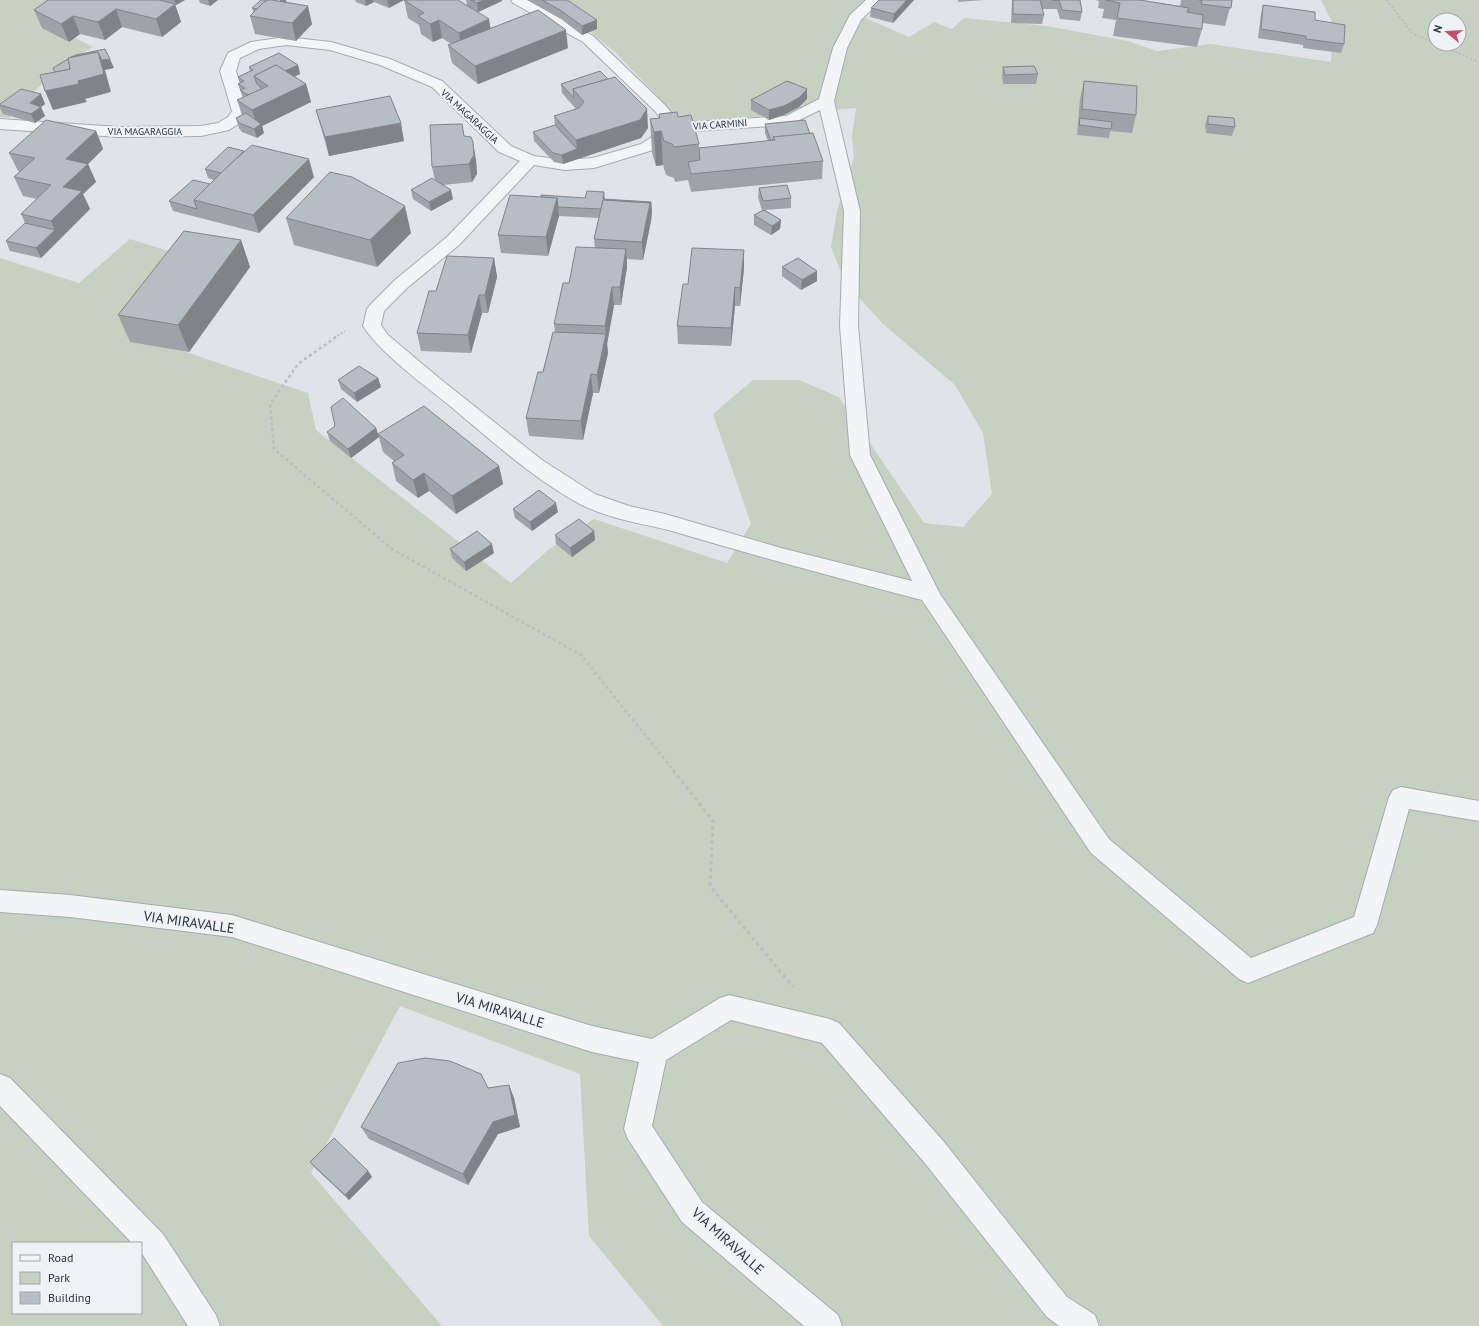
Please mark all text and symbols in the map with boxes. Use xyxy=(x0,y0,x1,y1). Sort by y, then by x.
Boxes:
north arrow xyxy=(1427,12,1467,52)
text: N xyxy=(1430,23,1445,35)
street label: VIA MAGARAGGIA xyxy=(437,86,501,147)
street label: VIA CARMINI xyxy=(691,116,748,133)
street label: VIA MAGARAGGIA xyxy=(107,125,182,138)
street label: VIA MIRAVALLE xyxy=(141,907,236,937)
street label: VIA MIRAVALLE xyxy=(453,988,546,1032)
street label: VIA MIRAVALLE xyxy=(687,1203,768,1278)
legend xyxy=(12,1242,142,1314)
text: Road xyxy=(48,1250,73,1265)
text: Park xyxy=(48,1270,70,1285)
text: Building xyxy=(48,1290,91,1305)

